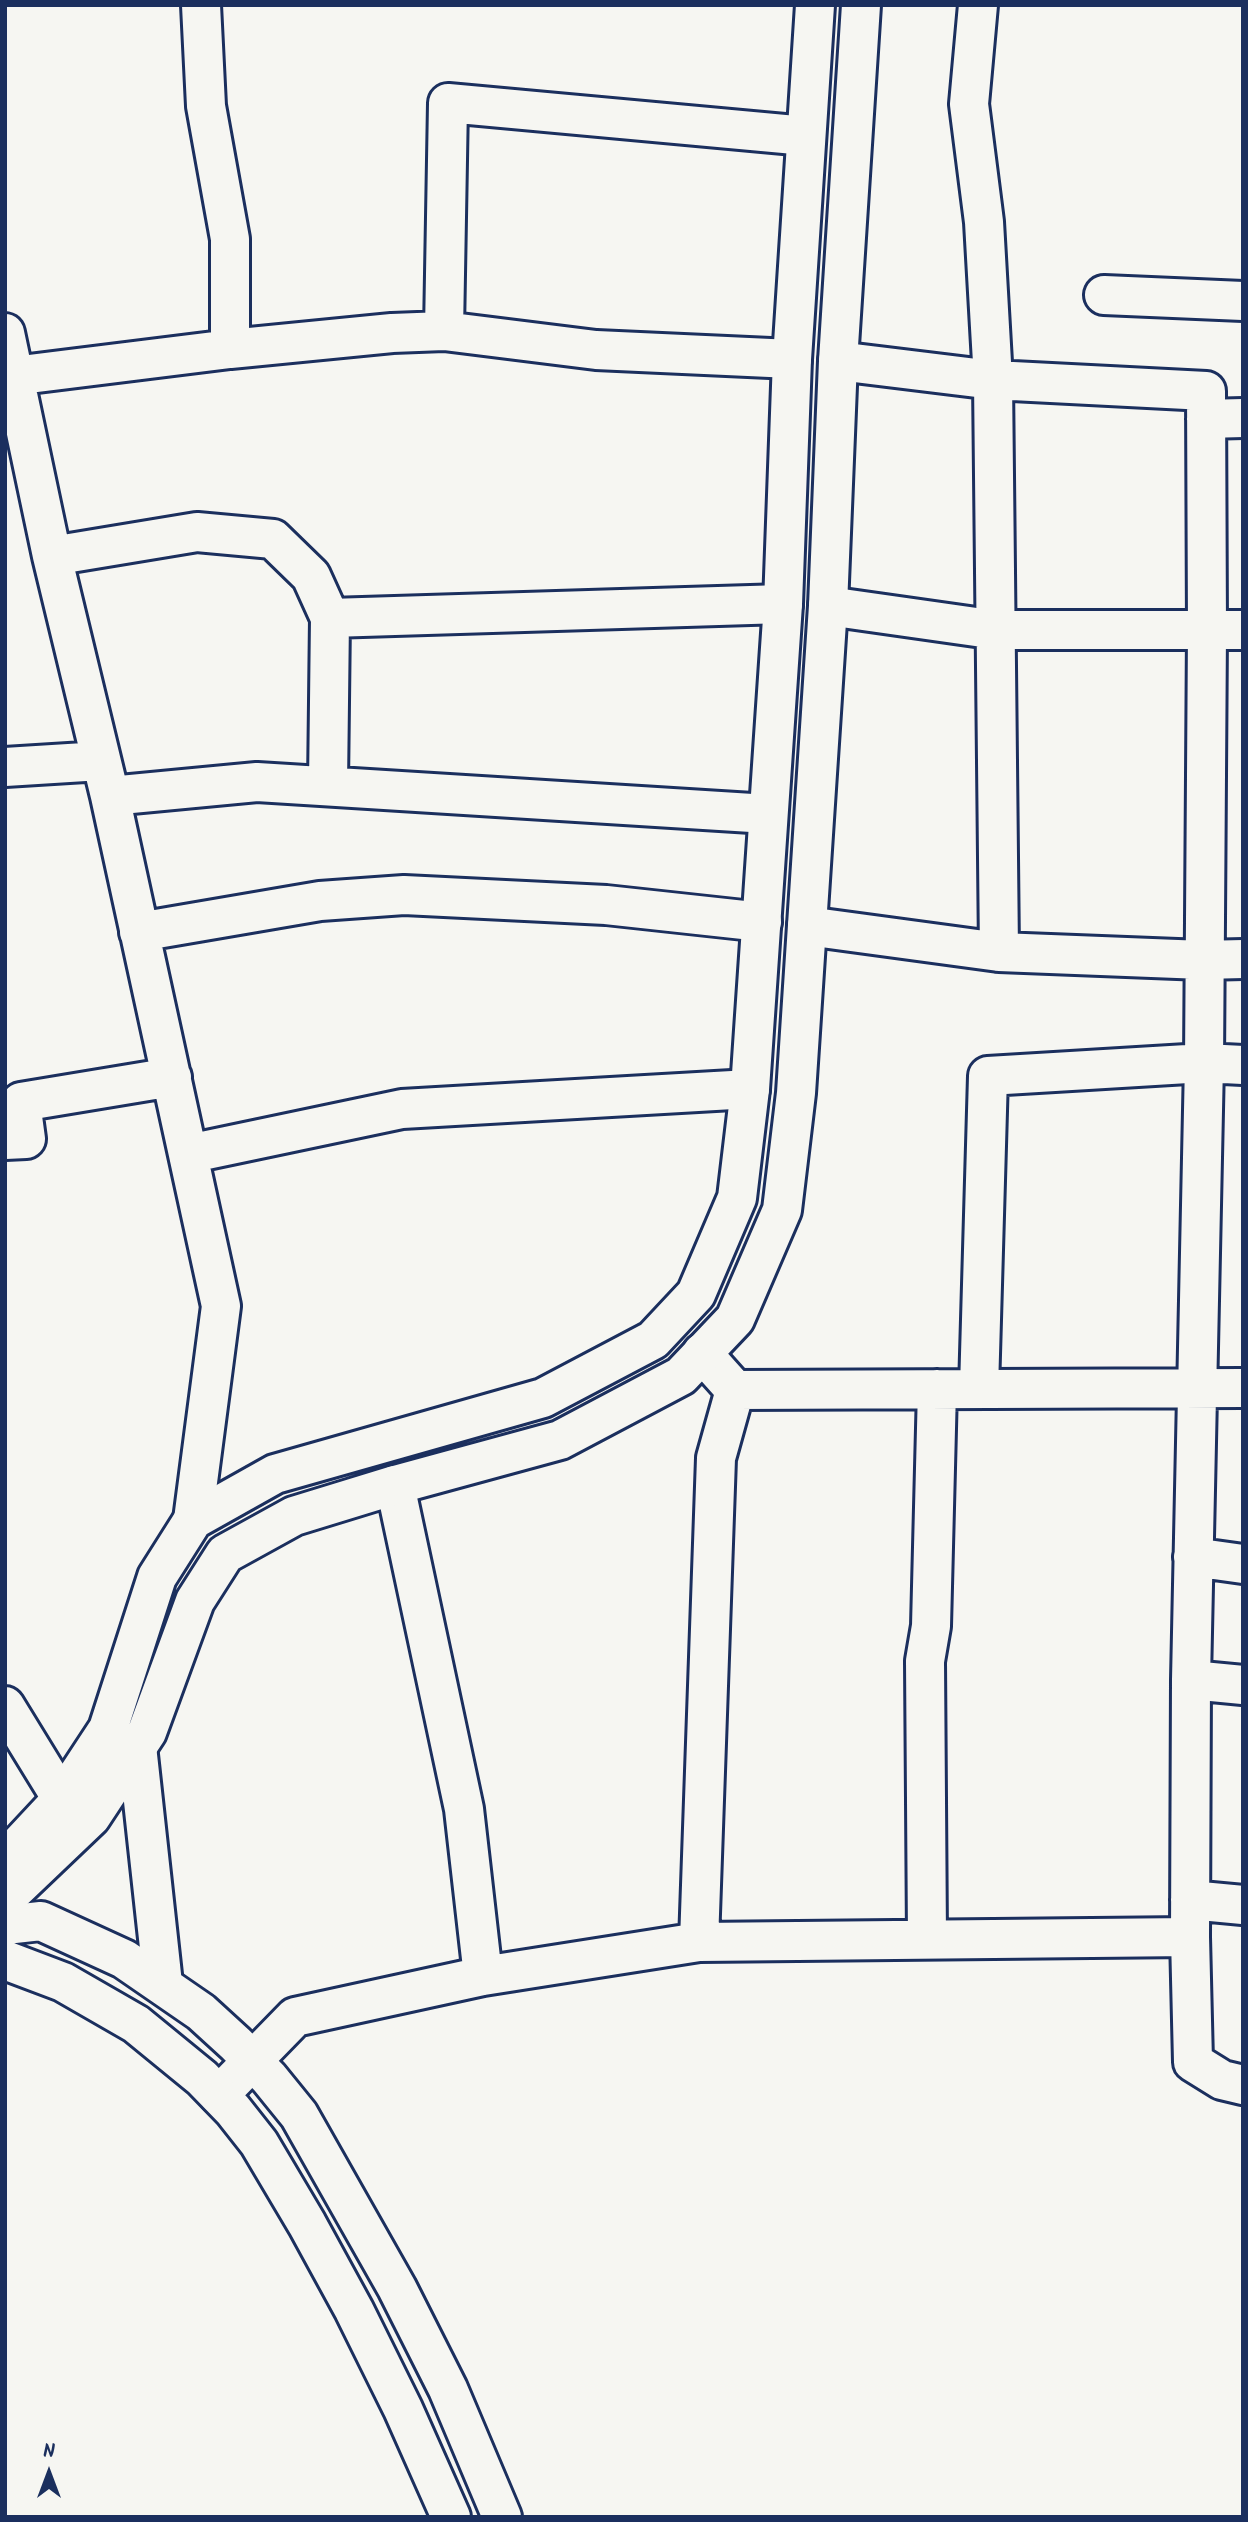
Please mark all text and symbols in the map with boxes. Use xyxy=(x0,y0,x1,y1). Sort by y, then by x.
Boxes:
text: N xyxy=(43,2437,55,2467)
north arrow xyxy=(14,2438,84,2508)

